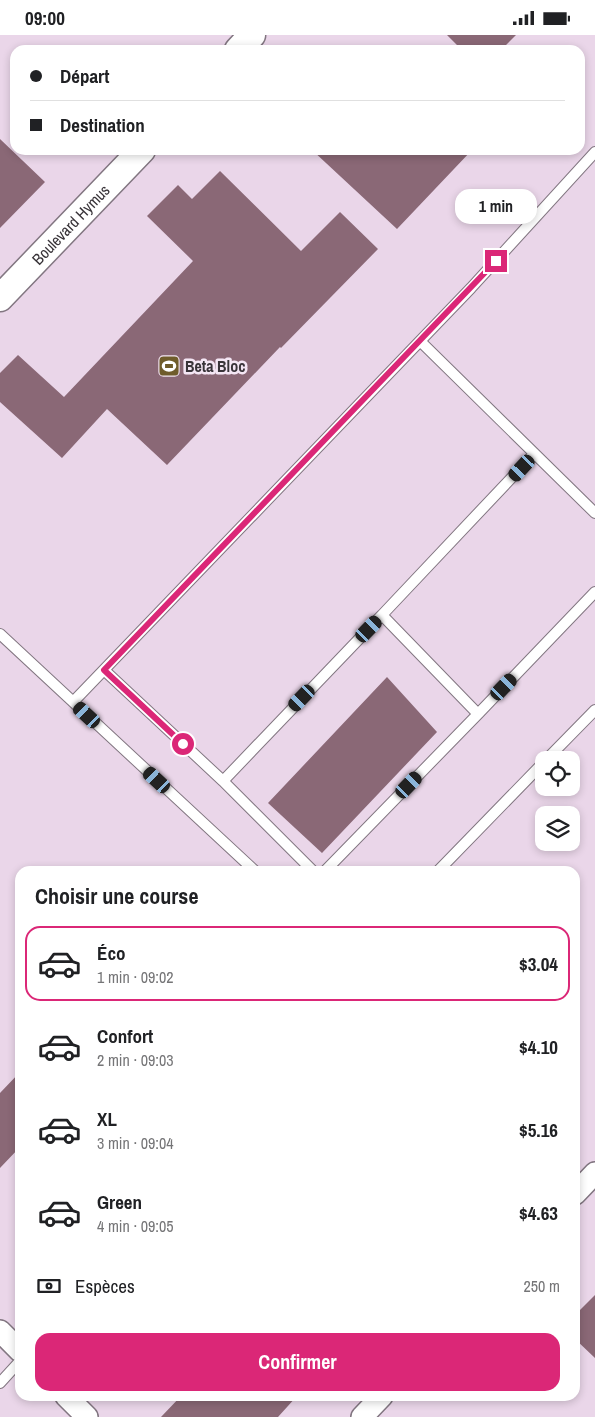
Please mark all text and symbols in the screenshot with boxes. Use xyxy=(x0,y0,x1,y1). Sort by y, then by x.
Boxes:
text: 09:00 xyxy=(25,5,65,31)
text: Départ xyxy=(60,63,109,89)
text: Destination xyxy=(60,112,145,138)
street label: Boulevard Hymus xyxy=(27,179,114,269)
callout: 1 min xyxy=(455,189,537,223)
text: 1 min xyxy=(479,195,513,217)
route end xyxy=(485,250,507,272)
sports icon: Beta Bloc xyxy=(157,354,181,378)
place label: Beta Bloc xyxy=(185,355,246,377)
car xyxy=(506,452,537,484)
car xyxy=(353,613,384,645)
car xyxy=(488,671,519,703)
car xyxy=(286,682,317,714)
car xyxy=(70,699,103,731)
route start xyxy=(172,733,194,755)
map controls xyxy=(535,751,580,851)
button: locate xyxy=(535,751,580,796)
car xyxy=(140,764,173,796)
car xyxy=(393,769,424,801)
button: layers xyxy=(535,806,580,851)
text: Choisir une course xyxy=(35,881,198,911)
text: Éco xyxy=(97,940,126,966)
icon: car xyxy=(37,941,82,986)
text: $3.04 xyxy=(519,951,558,977)
text: 1 min · 09:02 xyxy=(97,966,174,988)
text: Confort xyxy=(97,1023,153,1049)
icon: car xyxy=(37,1024,82,1069)
text: $4.10 xyxy=(519,1034,558,1060)
text: 2 min · 09:03 xyxy=(97,1049,174,1071)
text: XL xyxy=(97,1106,117,1132)
icon: car xyxy=(37,1107,82,1152)
text: $5.16 xyxy=(519,1117,558,1143)
text: 3 min · 09:04 xyxy=(97,1132,174,1154)
text: Green xyxy=(97,1189,142,1215)
icon: car xyxy=(37,1190,82,1235)
text: $4.63 xyxy=(519,1200,558,1226)
text: 4 min · 09:05 xyxy=(97,1215,174,1237)
icon: cash xyxy=(35,1272,63,1300)
text: Espèces xyxy=(75,1273,135,1299)
text: 250 m xyxy=(524,1275,560,1297)
button: Confirmer xyxy=(35,1333,560,1391)

